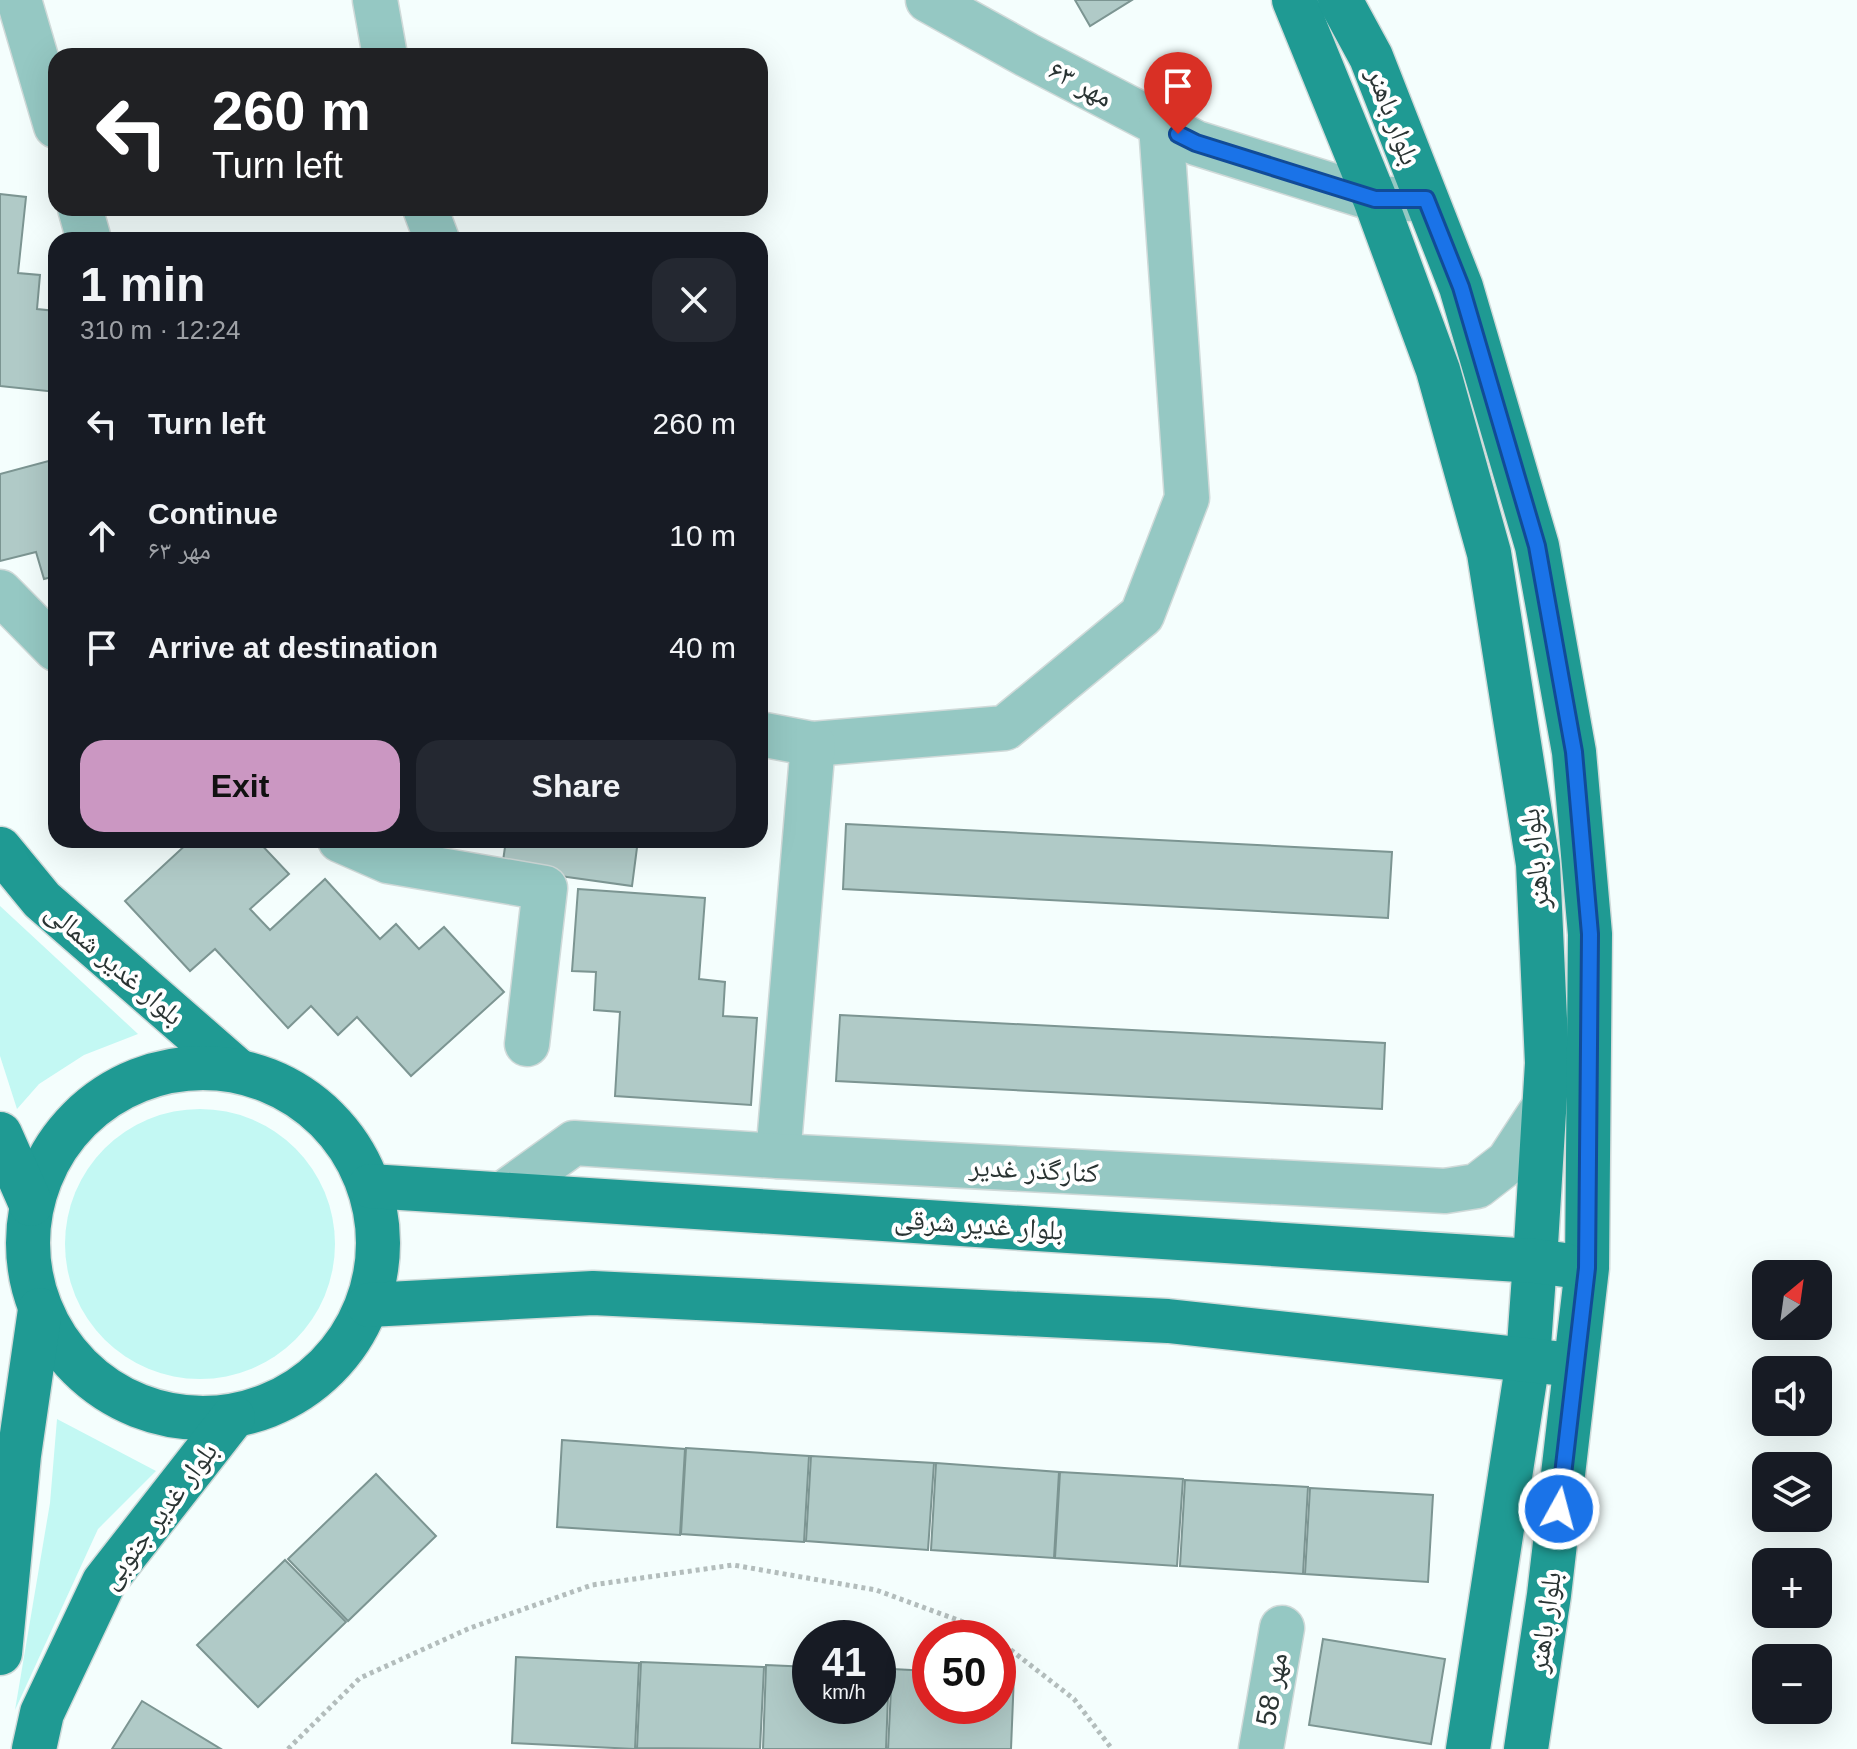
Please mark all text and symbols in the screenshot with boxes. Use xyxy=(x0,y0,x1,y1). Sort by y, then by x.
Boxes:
pin xyxy=(1144,52,1212,134)
street label: مهر ۶۳ xyxy=(1044,54,1118,113)
street label: بلوار باهنر xyxy=(1361,62,1426,169)
icon: arrive xyxy=(1156,64,1200,108)
text: 260 m xyxy=(212,79,371,142)
icon: left xyxy=(80,80,184,184)
text: Turn left xyxy=(212,145,343,186)
text: 1 min xyxy=(80,258,205,311)
button: close xyxy=(652,258,736,342)
text: 310 m · 12:24 xyxy=(80,315,240,345)
icon: left xyxy=(80,402,124,446)
text: Turn left xyxy=(148,407,266,440)
text: 260 m xyxy=(653,407,736,440)
text: Continue xyxy=(148,497,278,530)
icon: ahead xyxy=(80,514,124,558)
text: 10 m xyxy=(669,519,736,552)
text: مهر ۶۳ xyxy=(148,535,211,565)
icon: arrive xyxy=(80,626,124,670)
text: Arrive at destination xyxy=(148,631,438,664)
text: 40 m xyxy=(669,631,736,664)
button: Exit xyxy=(80,740,400,832)
button: Share xyxy=(416,740,736,832)
street label: بلوار باهنر xyxy=(1514,807,1555,912)
street label: بلوار غدیر شمالی xyxy=(39,895,189,1033)
street label: کنارگذر غدیر xyxy=(967,1151,1100,1189)
street label: بلوار غدیر شرقی xyxy=(893,1203,1065,1248)
north arrow xyxy=(1752,1260,1832,1340)
map controls xyxy=(1752,1260,1832,1724)
button: sound xyxy=(1752,1356,1832,1436)
street label: بلوار غدیر جنوبی xyxy=(93,1436,225,1596)
button: layers xyxy=(1752,1452,1832,1532)
position arrow xyxy=(1517,1467,1601,1551)
button: + xyxy=(1752,1548,1832,1628)
street label: بلوار باهنر xyxy=(1522,1570,1567,1675)
speed limit sign: 50 xyxy=(912,1620,1016,1724)
text: 41 xyxy=(822,1640,866,1684)
button: − xyxy=(1752,1644,1832,1724)
street label: مهر 58 xyxy=(1250,1650,1293,1728)
text: km/h xyxy=(822,1681,866,1703)

